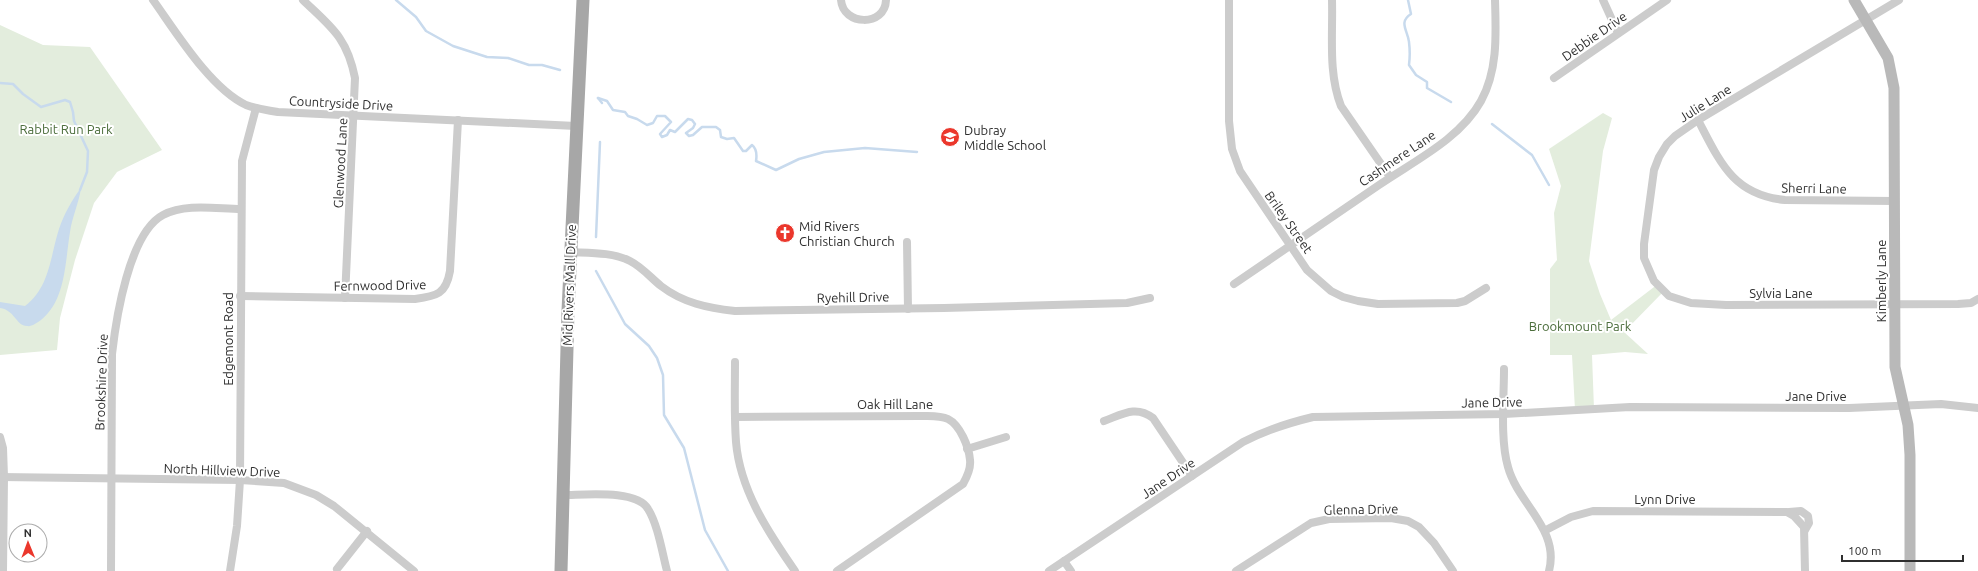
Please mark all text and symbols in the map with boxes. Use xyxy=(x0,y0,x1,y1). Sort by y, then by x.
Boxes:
street label: Debbie Drive xyxy=(1559,9,1629,63)
street label: Julie Lane xyxy=(1677,82,1733,124)
street label: Countryside Drive xyxy=(289,93,393,113)
street label: Glenwood Lane xyxy=(331,118,349,208)
park label: Rabbit Run Park xyxy=(20,122,113,136)
place label: Dubray Middle School xyxy=(964,123,1047,152)
school or university icon: Dubray Middle School xyxy=(939,126,961,148)
street label: Cashmere Lane xyxy=(1356,127,1438,189)
street label: Sherri Lane xyxy=(1781,180,1847,196)
street label: Briley Street xyxy=(1262,188,1316,256)
place label: Mid Rivers Christian Church xyxy=(799,219,895,248)
church icon: Mid Rivers Christian Church xyxy=(774,222,796,244)
street label: Mid Rivers Mall Drive xyxy=(560,224,578,346)
street label: Kimberly Lane xyxy=(1874,240,1888,322)
street label: Fernwood Drive xyxy=(333,277,427,293)
street label: Sylvia Lane xyxy=(1749,286,1813,300)
street label: Ryehill Drive xyxy=(817,289,889,305)
street label: Edgemont Road xyxy=(221,292,235,386)
park label: Brookmount Park xyxy=(1529,319,1632,333)
street label: Brookshire Drive xyxy=(92,333,110,431)
street label: Jane Drive xyxy=(1785,389,1847,403)
street label: Jane Drive xyxy=(1461,394,1523,410)
street label: Oak Hill Lane xyxy=(857,397,933,411)
street label: Jane Drive xyxy=(1139,455,1197,501)
street label: North Hillview Drive xyxy=(163,461,281,479)
street label: Lynn Drive xyxy=(1634,492,1696,506)
street label: Glenna Drive xyxy=(1324,501,1398,517)
north arrow xyxy=(8,523,48,563)
text: N xyxy=(24,527,32,539)
scale bar xyxy=(1842,537,1963,563)
text: 100 m xyxy=(1848,544,1881,557)

